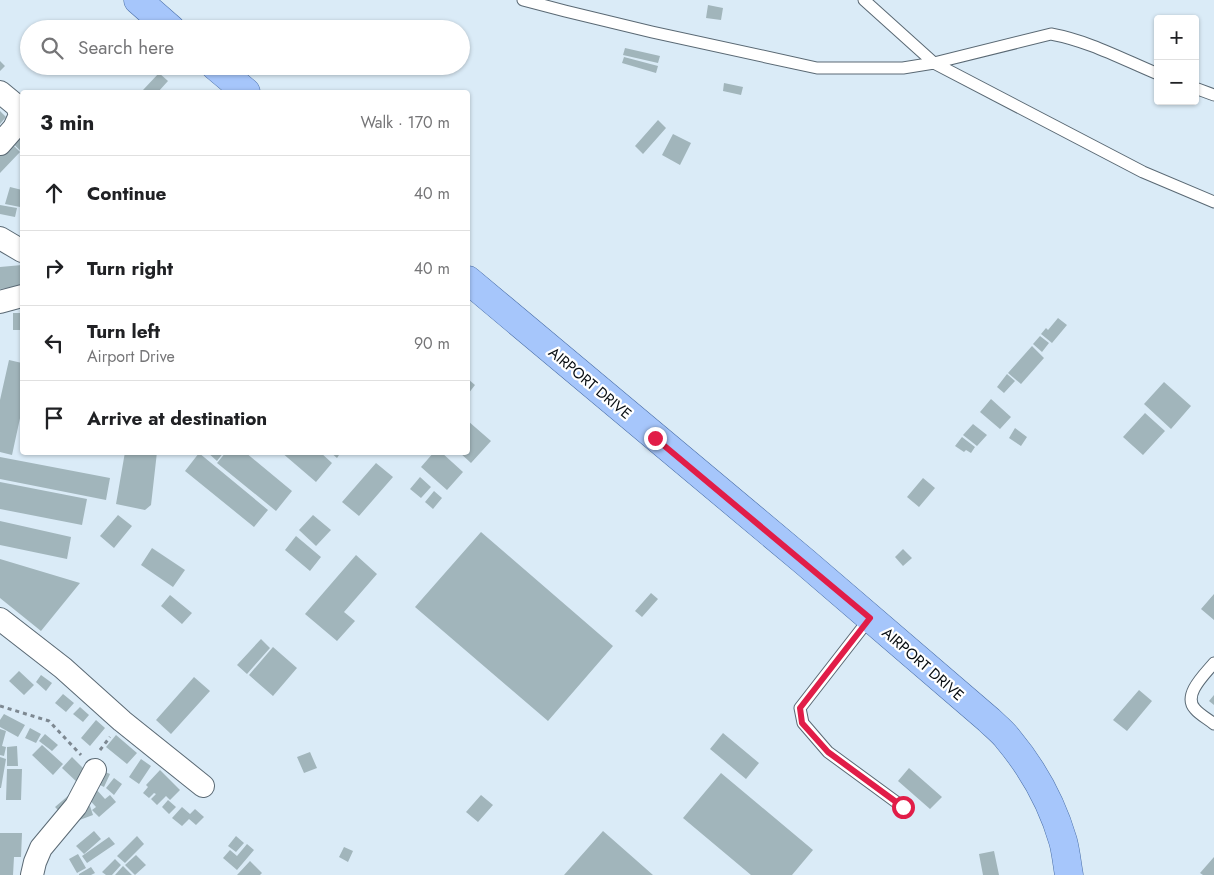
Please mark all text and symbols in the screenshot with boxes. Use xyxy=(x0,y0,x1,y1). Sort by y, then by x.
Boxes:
map controls xyxy=(1154,15,1199,105)
button: + xyxy=(1154,15,1199,60)
search box xyxy=(20,20,470,75)
icon: search xyxy=(38,34,66,62)
text: Search here xyxy=(78,34,174,61)
button: − xyxy=(1154,60,1199,105)
text: 3 min xyxy=(40,108,94,138)
text: Walk · 170 m xyxy=(360,111,450,134)
icon: ahead xyxy=(40,179,68,207)
text: Continue xyxy=(87,180,166,207)
text: 40 m xyxy=(414,182,450,205)
icon: right xyxy=(40,254,68,282)
text: Turn right xyxy=(87,255,173,282)
text: 40 m xyxy=(414,257,450,280)
text: Turn left xyxy=(87,318,160,345)
icon: left xyxy=(40,329,68,357)
text: 90 m xyxy=(414,332,450,355)
street label: AIRPORT DRIVE xyxy=(544,342,636,424)
text: Airport Drive xyxy=(87,345,175,368)
icon: arrive xyxy=(40,404,68,432)
text: Arrive at destination xyxy=(87,405,267,432)
route end xyxy=(644,427,667,450)
street label: AIRPORT DRIVE xyxy=(877,622,969,706)
route start xyxy=(892,796,915,819)

